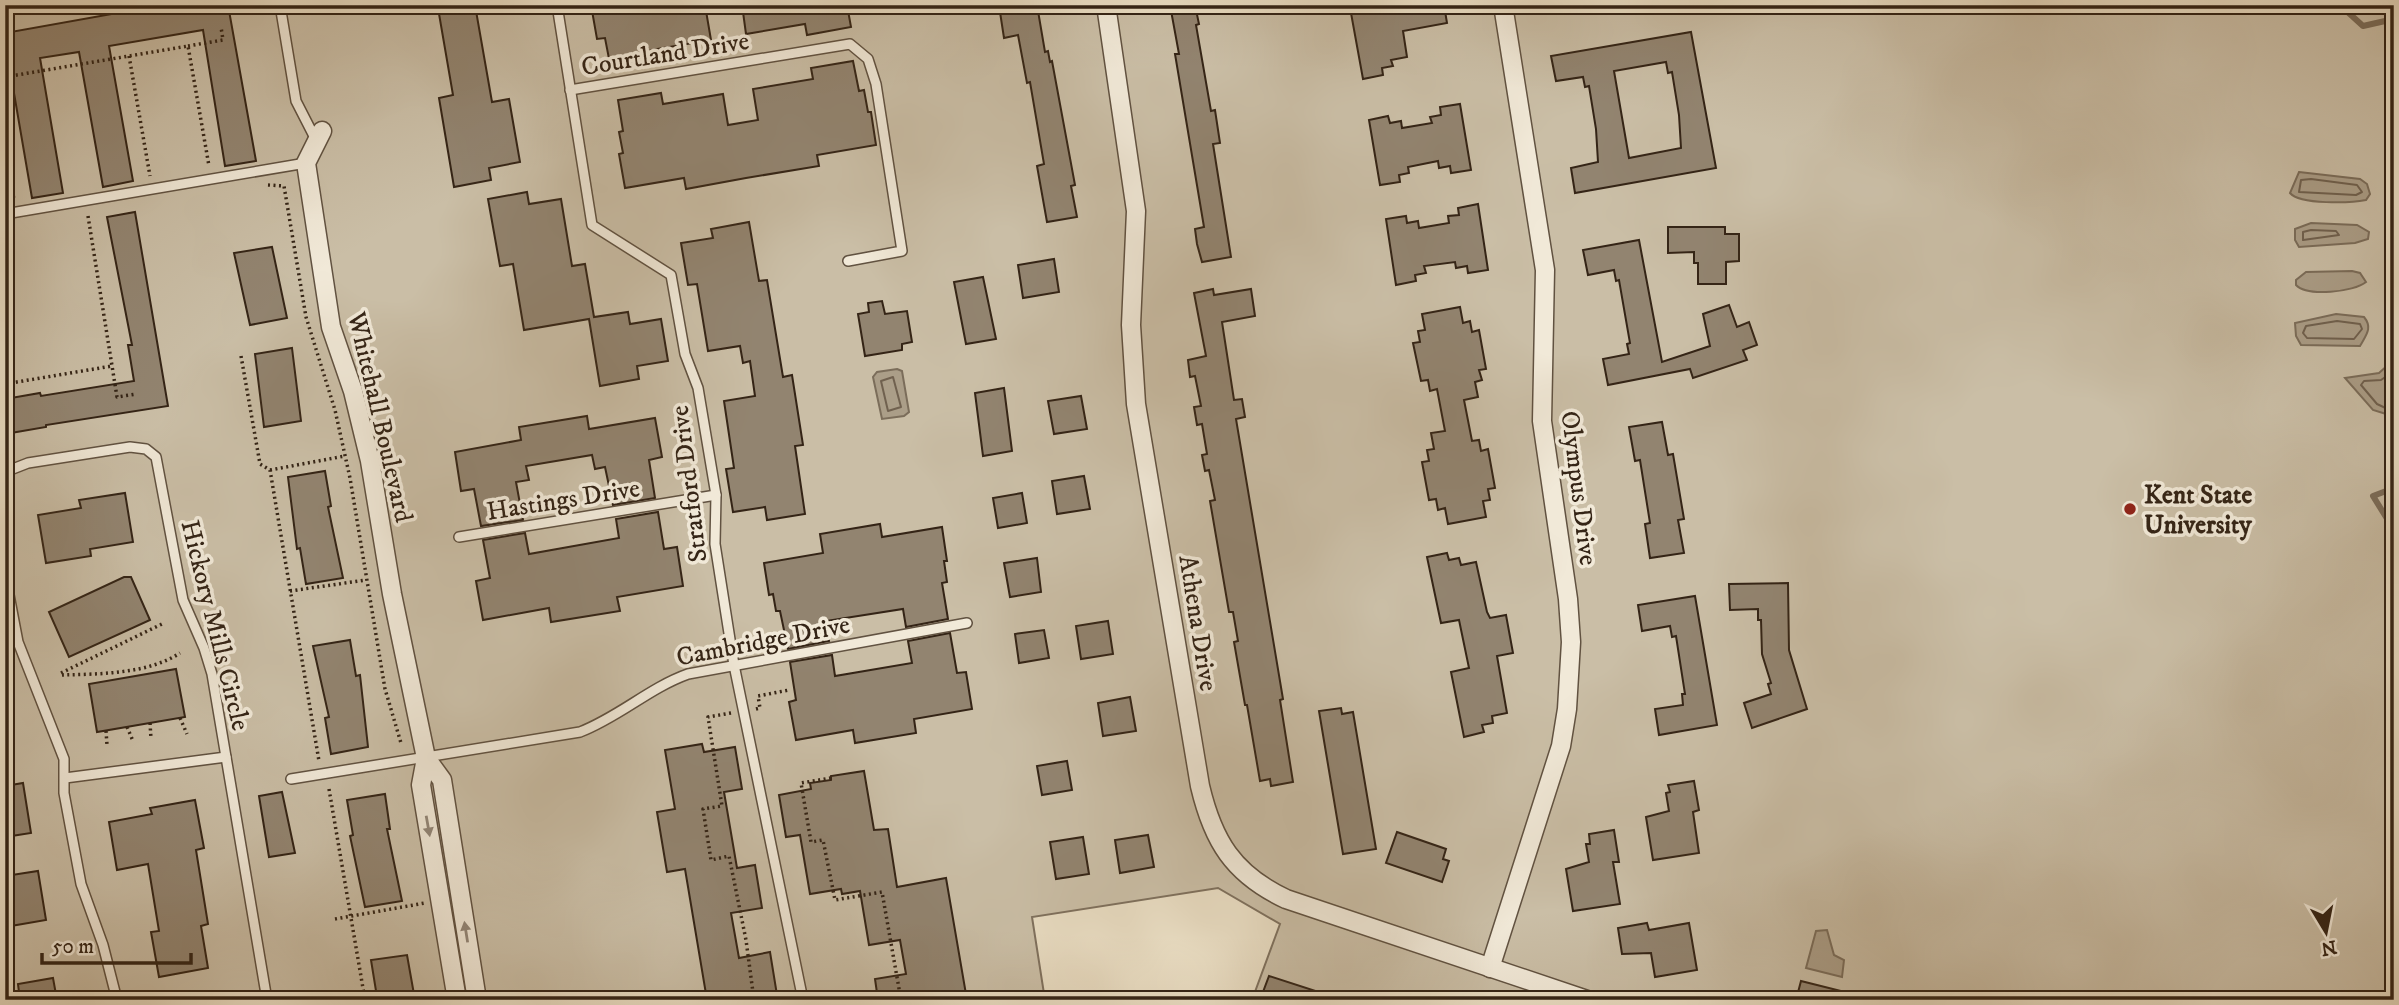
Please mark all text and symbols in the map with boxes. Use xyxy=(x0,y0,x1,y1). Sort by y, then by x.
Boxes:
street label: Courtland Drive xyxy=(579,25,751,84)
street label: Whitehall Boulevard xyxy=(339,308,420,526)
street label: Stratford Drive xyxy=(663,404,715,564)
street label: Olympus Drive xyxy=(1553,409,1604,567)
street label: Hastings Drive xyxy=(484,472,642,529)
place label: Kent State University xyxy=(2144,479,2252,542)
marker: Kent State University xyxy=(2122,501,2138,517)
street label: Hickory Mills Circle xyxy=(172,517,257,734)
street label: Athena Drive xyxy=(1170,553,1225,694)
street label: Cambridge Drive xyxy=(674,608,853,674)
one-way arrow xyxy=(423,815,434,837)
north arrow xyxy=(2290,897,2360,967)
scale bar xyxy=(42,921,191,965)
one-way arrow xyxy=(461,921,472,943)
text: 50 m xyxy=(52,934,94,960)
text: N xyxy=(2319,935,2338,960)

